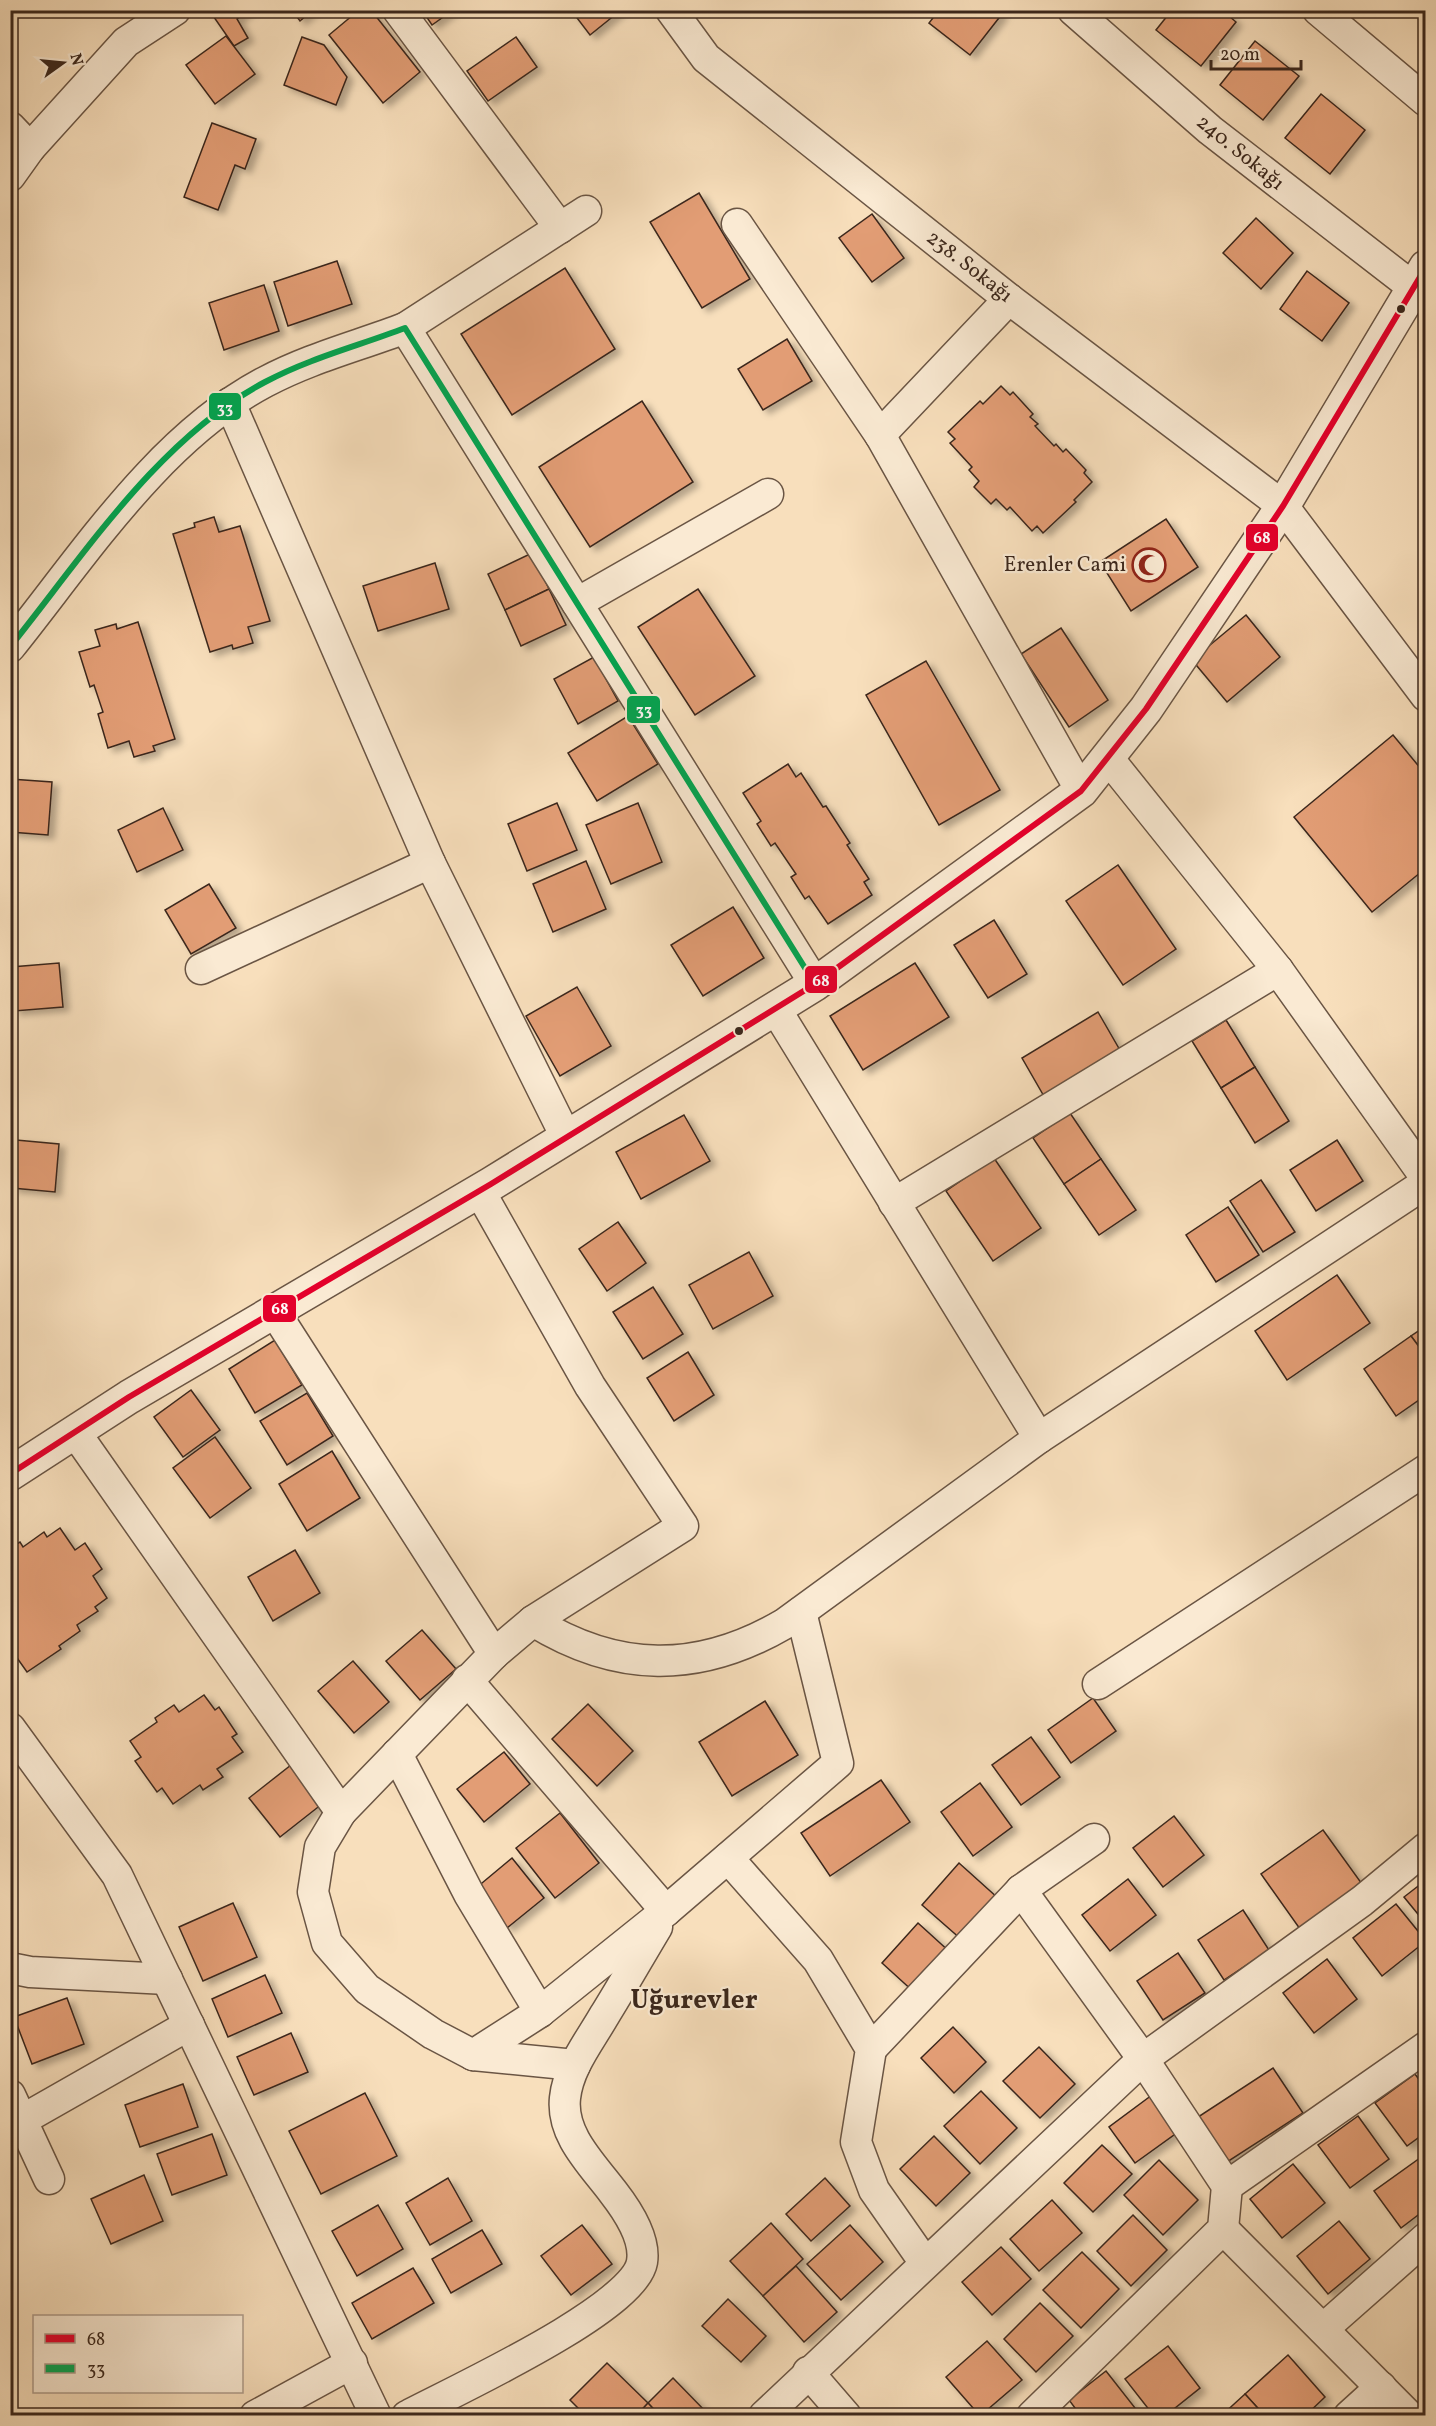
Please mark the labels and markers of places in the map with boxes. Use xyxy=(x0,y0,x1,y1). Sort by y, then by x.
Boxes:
unlabelled marker xyxy=(1395,303,1407,315)
mosque icon: Erenler Cami xyxy=(1131,547,1167,583)
place label: Erenler Cami xyxy=(1004,551,1126,580)
unlabelled marker xyxy=(733,1025,745,1037)

